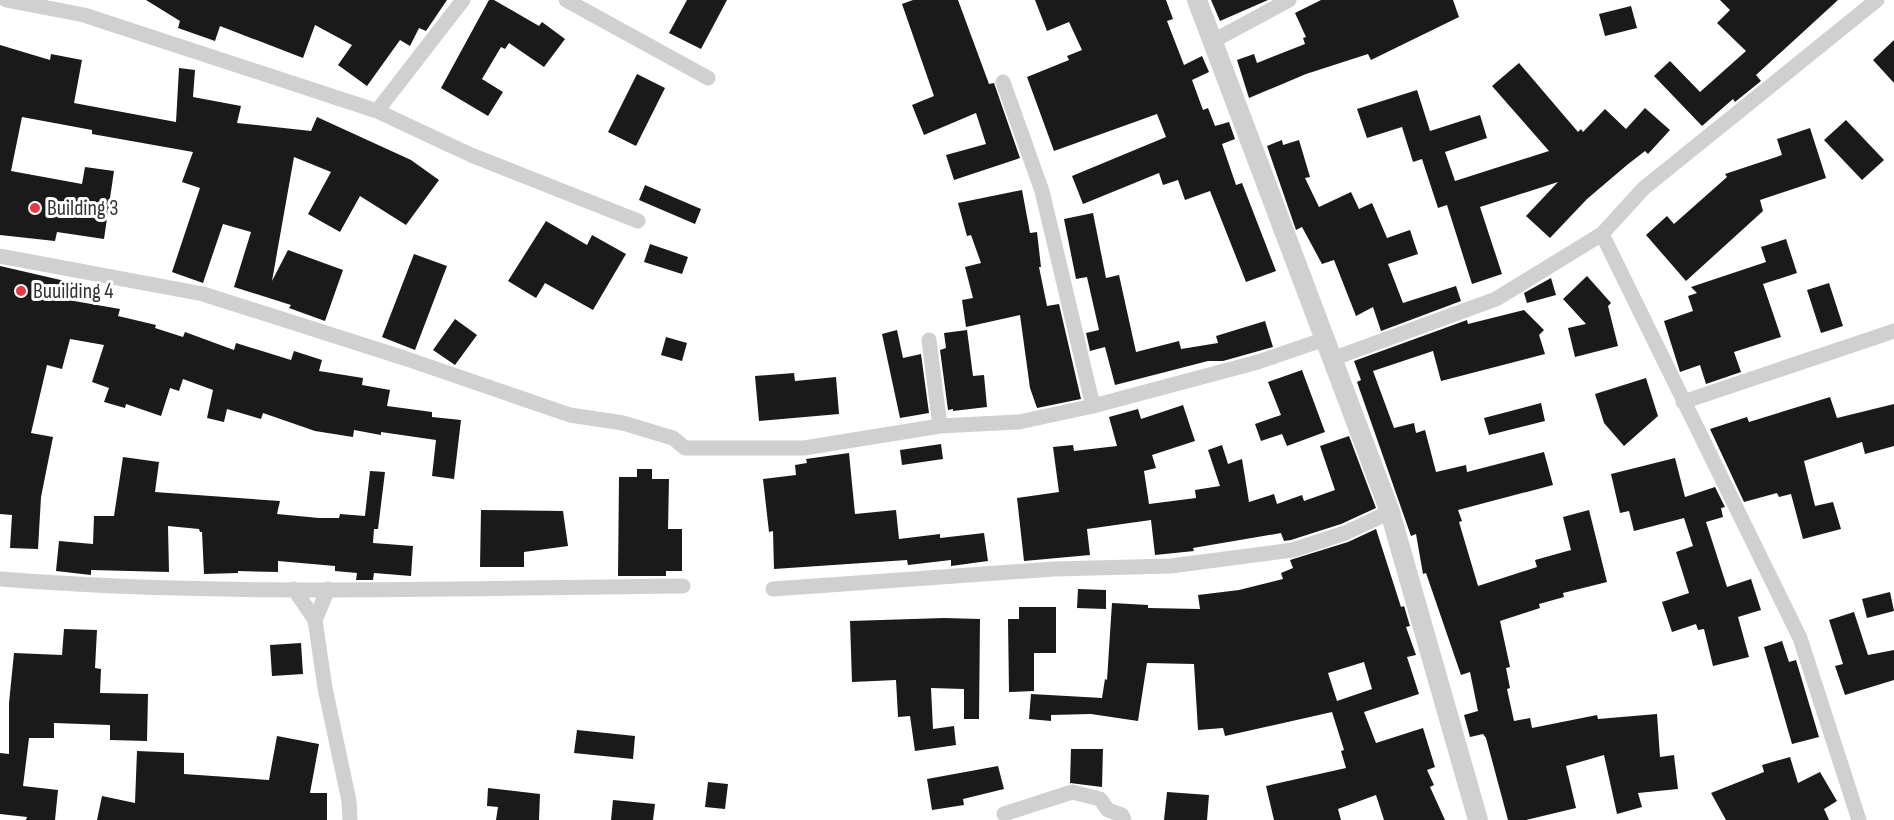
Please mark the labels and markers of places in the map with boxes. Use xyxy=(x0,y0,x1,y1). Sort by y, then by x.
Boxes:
place label: Building 3 xyxy=(47,195,118,222)
marker: Building 3 xyxy=(28,201,42,215)
place label: Buuilding 4 xyxy=(33,278,114,305)
marker: Buuilding 4 xyxy=(14,284,28,298)

